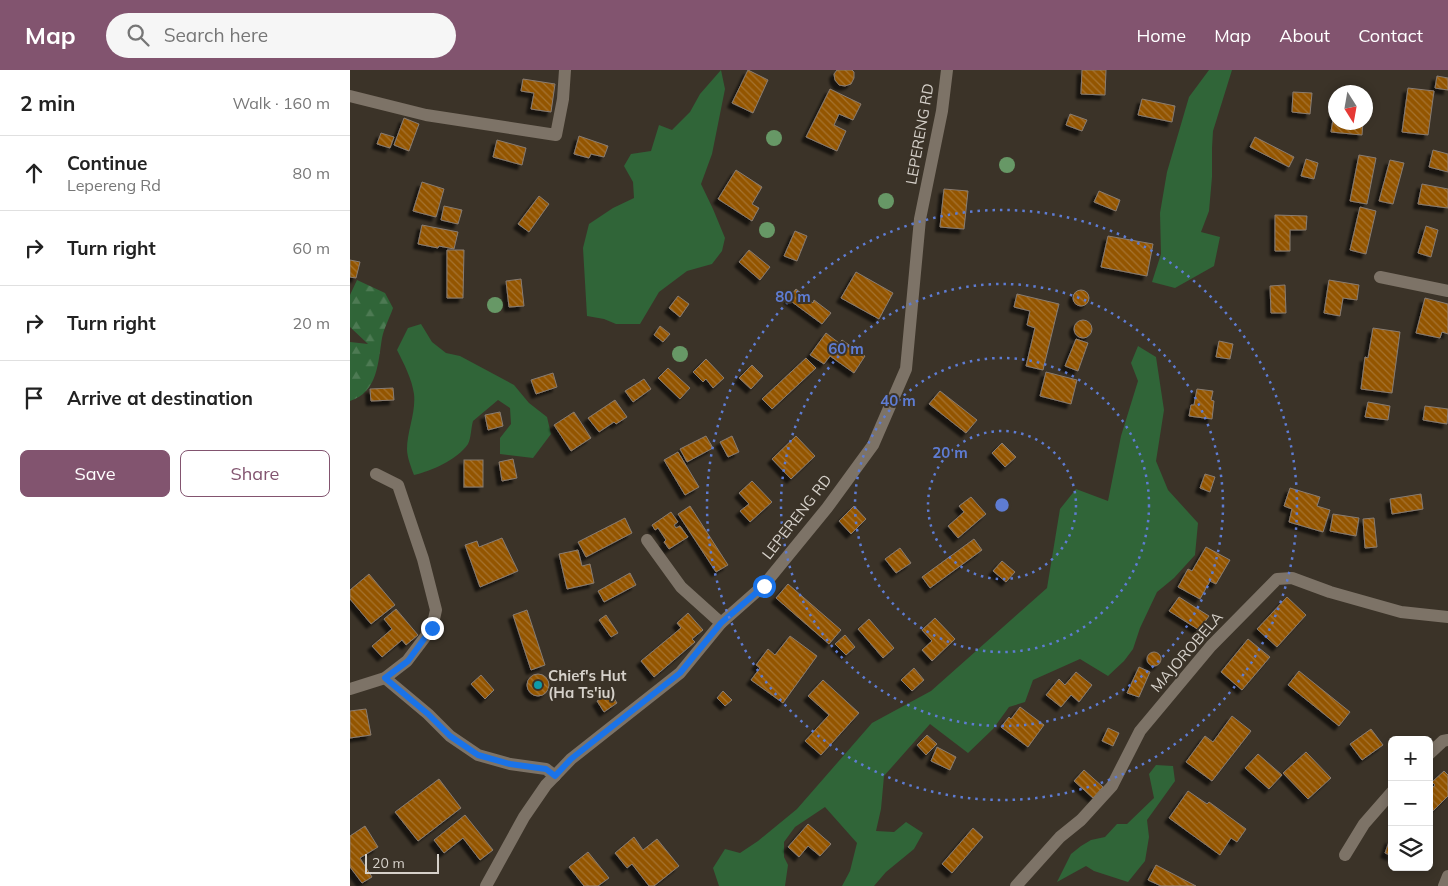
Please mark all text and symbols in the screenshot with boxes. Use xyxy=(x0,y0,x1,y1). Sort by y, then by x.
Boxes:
search box xyxy=(106,13,456,58)
text: Map xyxy=(25,20,76,50)
icon: search xyxy=(124,21,152,49)
text: Search here xyxy=(164,23,268,47)
text: Home xyxy=(1136,24,1186,47)
text: Map xyxy=(1214,24,1251,47)
text: About xyxy=(1279,24,1330,47)
text: Contact xyxy=(1358,24,1423,47)
street label: LEPERENG RD xyxy=(901,82,938,186)
north arrow xyxy=(1328,85,1373,130)
text: 2 min xyxy=(20,90,75,116)
text: Walk · 160 m xyxy=(232,93,330,113)
text: Continue xyxy=(67,151,147,175)
icon: ahead xyxy=(20,159,48,187)
text: 80 m xyxy=(293,163,330,183)
text: Lepereng Rd xyxy=(67,175,161,195)
icon: right xyxy=(20,234,48,262)
text: Turn right xyxy=(67,236,156,260)
text: 60 m xyxy=(293,238,330,258)
text: 80 m xyxy=(775,287,811,306)
icon: right xyxy=(20,309,48,337)
text: Turn right xyxy=(67,311,156,335)
text: 20 m xyxy=(293,313,330,333)
text: 60 m xyxy=(828,339,864,358)
icon: arrive xyxy=(20,384,48,412)
text: Arrive at destination xyxy=(67,386,253,410)
text: 40 m xyxy=(880,391,916,410)
text: 20 m xyxy=(932,443,968,462)
button: Save xyxy=(20,450,170,497)
button: Share xyxy=(180,450,330,497)
street label: LEPERENG RD xyxy=(758,470,836,563)
centre of rings xyxy=(993,496,1011,514)
route start xyxy=(753,575,776,598)
street label: MAJOROBELA xyxy=(1146,608,1227,696)
route end xyxy=(421,617,444,640)
place label: Chief's Hut (Ha Ts'iu) xyxy=(548,666,627,702)
marker: Chief's Hut (Ha Ts'iu) xyxy=(532,679,544,691)
map controls xyxy=(1388,736,1433,871)
button: + xyxy=(1388,736,1433,781)
button: − xyxy=(1388,781,1433,826)
button: layers xyxy=(1388,826,1433,871)
scale bar xyxy=(365,851,439,874)
text: 20 m xyxy=(372,854,405,872)

